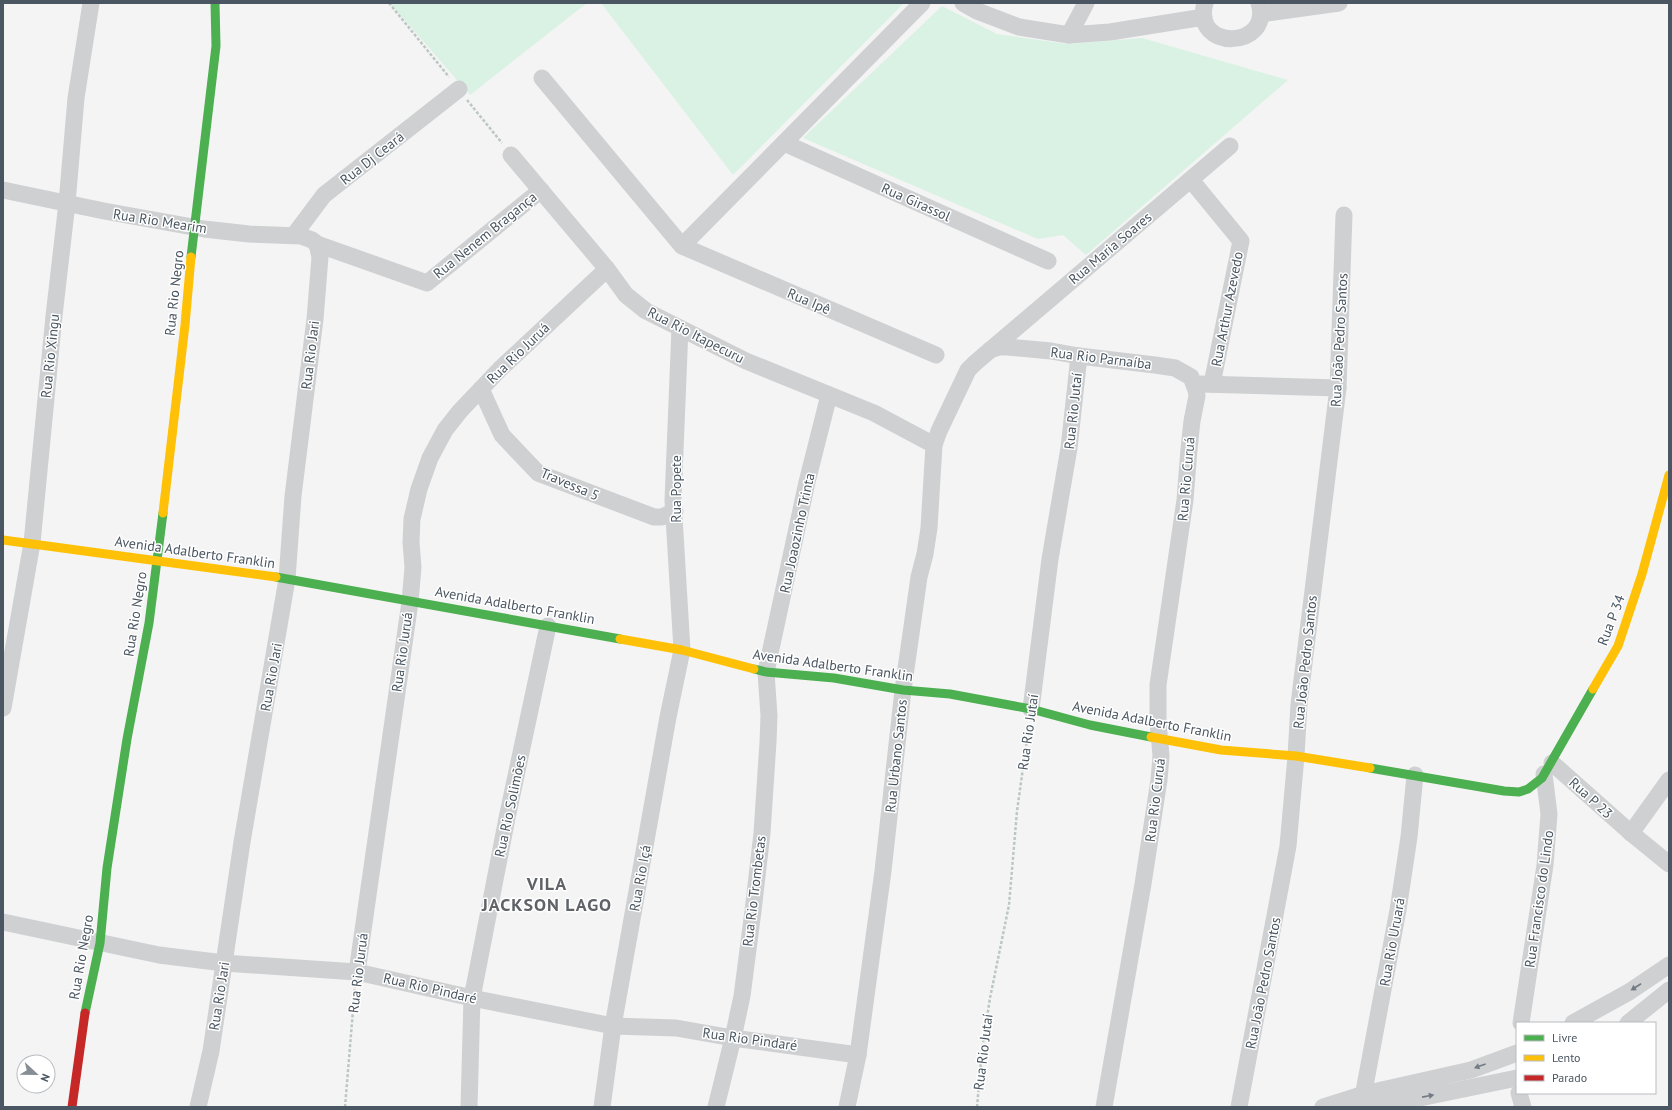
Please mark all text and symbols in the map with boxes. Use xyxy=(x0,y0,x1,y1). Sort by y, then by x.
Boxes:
street label: Rua Dj Ceará xyxy=(336,127,408,189)
street label: Rua Girassol xyxy=(879,179,953,225)
street label: Rua Nenem Bragança xyxy=(430,188,540,282)
street label: Rua Rio Mearim xyxy=(112,205,208,237)
street label: Rua Maria Soares xyxy=(1065,208,1155,288)
street label: Rua Rio Negro xyxy=(161,249,187,337)
street label: Rua Arthur Azevedo xyxy=(1207,250,1247,368)
street label: Rua João Pedro Santos xyxy=(1327,272,1352,407)
street label: Rua Ipê xyxy=(785,284,833,318)
street label: Rua Rio Itapecuru xyxy=(645,303,747,367)
street label: Rua Rio Xingu xyxy=(37,313,63,399)
street label: Rua Rio Juruá xyxy=(483,318,553,387)
street label: Rua Rio Jari xyxy=(297,320,323,390)
street label: Rua Rio Parnaíba xyxy=(1049,343,1153,373)
street label: Rua Rio Jutaí xyxy=(1060,372,1086,450)
street label: Rua Rio Curuá xyxy=(1173,436,1199,522)
street label: Rua Popete xyxy=(667,455,685,523)
street label: Travessa 5 xyxy=(538,464,602,504)
street label: Rua Joaozinho Trinta xyxy=(775,471,819,595)
street label: Avenida Adalberto Franklin xyxy=(114,532,276,572)
street label: Rua Rio Negro xyxy=(119,570,151,658)
street label: Avenida Adalberto Franklin xyxy=(434,582,596,628)
street label: Rua P 34 xyxy=(1593,592,1629,648)
street label: Rua João Pedro Santos xyxy=(1289,594,1321,730)
street label: Rua Rio Juruá xyxy=(387,611,417,693)
street label: Rua Rio Jari xyxy=(256,641,286,713)
street label: Avenida Adalberto Franklin xyxy=(752,645,914,685)
street label: Rua Rio Jutaí xyxy=(1014,692,1042,771)
street label: Avenida Adalberto Franklin xyxy=(1071,697,1233,745)
street label: Rua Urbano Santos xyxy=(881,698,911,814)
street label: Rua Rio Solimões xyxy=(490,753,530,859)
street label: Rua Rio Curuá xyxy=(1141,757,1169,843)
street label: Rua P 23 xyxy=(1565,774,1617,822)
street label: Rua Francisco do Lindo xyxy=(1520,829,1558,969)
street label: Rua Rio Trombetas xyxy=(738,834,770,947)
street label: Rua Rio Içá xyxy=(625,843,655,913)
district label: VILA JACKSON LAGO xyxy=(481,872,612,916)
street label: Rua Rio Uruará xyxy=(1375,896,1409,988)
street label: Rua Rio Negro xyxy=(65,913,97,1001)
street label: Rua João Pedro Santos xyxy=(1241,915,1285,1051)
street label: Rua Rio Juruá xyxy=(344,932,372,1014)
street label: Rua Rio Jari xyxy=(205,960,233,1032)
street label: Rua Rio Pindaré xyxy=(382,969,478,1007)
one-way arrow xyxy=(1631,983,1642,991)
street label: Rua Rio Jutaí xyxy=(969,1013,997,1091)
legend xyxy=(1516,1022,1656,1094)
street label: Rua Rio Pindaré xyxy=(702,1023,798,1055)
text: Livre xyxy=(1552,1030,1577,1045)
text: Lento xyxy=(1552,1050,1581,1065)
north arrow xyxy=(16,1054,56,1094)
one-way arrow xyxy=(1474,1064,1486,1070)
text: Parado xyxy=(1552,1070,1587,1085)
text: N xyxy=(37,1072,53,1084)
one-way arrow xyxy=(1422,1093,1434,1099)

